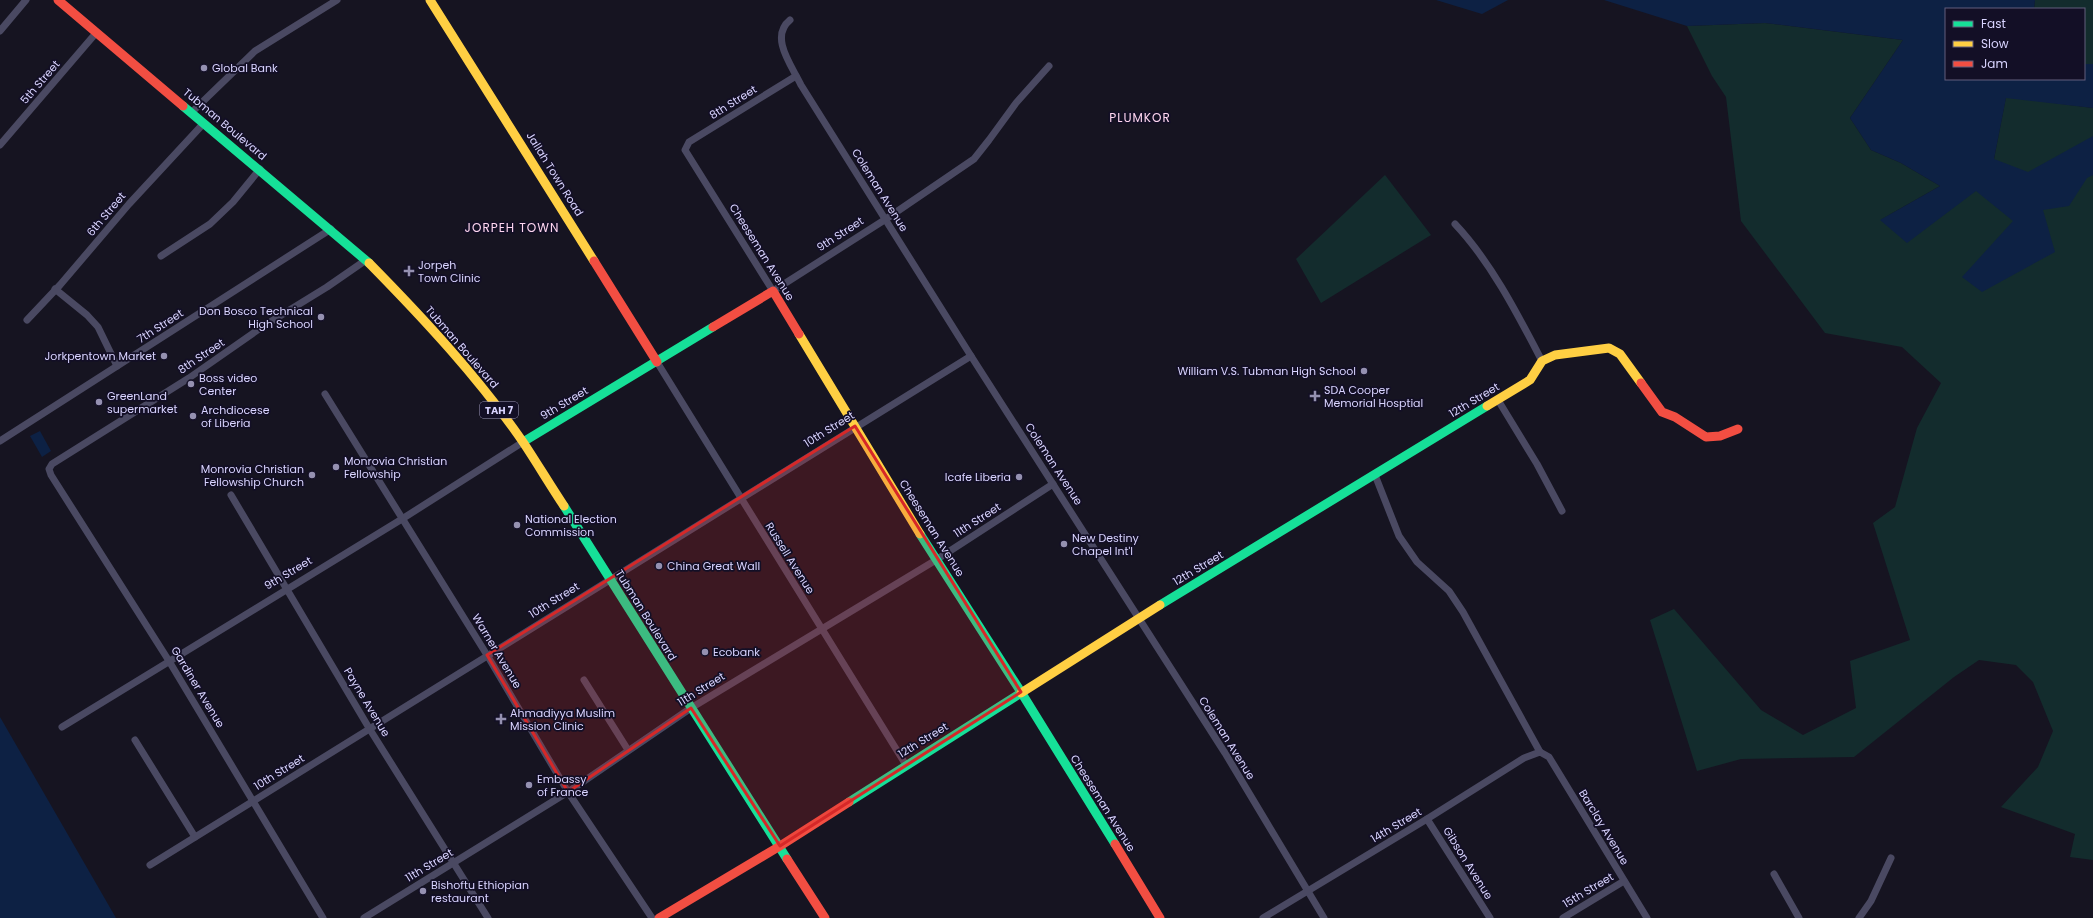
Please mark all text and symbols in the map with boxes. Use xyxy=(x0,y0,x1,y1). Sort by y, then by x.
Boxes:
legend xyxy=(1945,8,2085,80)
text: Fast xyxy=(1981,15,2006,32)
text: Slow xyxy=(1981,35,2009,52)
text: Jam xyxy=(1981,55,2008,72)
street label: 5th Street xyxy=(17,57,63,107)
place label: Global Bank xyxy=(212,60,278,76)
marker: Global Bank xyxy=(199,63,209,73)
street label: 8th Street xyxy=(706,81,760,123)
street label: Tubman Boulevard xyxy=(180,84,270,164)
district label: PLUMKOR xyxy=(1109,109,1171,126)
street label: Jallah Town Road xyxy=(523,129,587,219)
street label: Coleman Avenue xyxy=(848,145,912,235)
street label: 6th Street xyxy=(83,188,129,240)
street label: Cheeseman Avenue xyxy=(726,200,798,304)
street label: 9th Street xyxy=(813,213,867,255)
district label: JORPEH TOWN xyxy=(465,219,559,236)
place label: Jorpeh Town Clinic xyxy=(418,257,481,286)
marker: Jorpeh Town Clinic xyxy=(403,265,415,277)
street label: Tubman Boulevard xyxy=(422,302,502,392)
place label: Don Bosco Technical High School xyxy=(199,303,313,332)
street label: 7th Street xyxy=(134,305,186,347)
marker: Don Bosco Technical High School xyxy=(316,312,326,322)
street label: 8th Street xyxy=(174,335,228,377)
place label: Jorkpentown Market xyxy=(45,348,156,364)
marker: Jorkpentown Market xyxy=(159,351,169,361)
place label: William V.S. Tubman High School xyxy=(1177,363,1356,379)
marker: William V.S. Tubman High School xyxy=(1359,366,1369,376)
place label: Boss video Center xyxy=(199,370,257,399)
marker: Boss video Center xyxy=(186,379,196,389)
street label: 12th Street xyxy=(1446,379,1502,421)
street label: 9th Street xyxy=(537,382,591,424)
place label: SDA Cooper Memorial Hosptial xyxy=(1324,382,1423,411)
place label: GreenLand supermarket xyxy=(107,388,178,417)
marker: SDA Cooper Memorial Hosptial xyxy=(1309,390,1321,402)
marker: GreenLand supermarket xyxy=(94,397,104,407)
place label: Archdiocese of Liberia xyxy=(201,402,270,431)
road number: TAH 7 xyxy=(480,402,518,418)
street label: 10th Street xyxy=(801,407,857,451)
marker: Archdiocese of Liberia xyxy=(188,411,198,421)
street label: Coleman Avenue xyxy=(1021,420,1087,508)
place label: Monrovia Christian Fellowship xyxy=(344,453,447,482)
place label: Monrovia Christian Fellowship Church xyxy=(201,461,304,490)
marker: Monrovia Christian Fellowship xyxy=(331,462,341,472)
place label: Icafe Liberia xyxy=(945,469,1011,485)
marker: Monrovia Christian Fellowship Church xyxy=(307,470,317,480)
marker: Icafe Liberia xyxy=(1014,472,1024,482)
street label: Cheeseman Avenue xyxy=(896,476,968,580)
street label: 11th Street xyxy=(950,499,1004,541)
place label: National Election Commission xyxy=(525,511,617,540)
street label: Russell Avenue xyxy=(762,519,819,597)
marker: National Election Commission xyxy=(512,520,522,530)
place label: New Destiny Chapel Int'l xyxy=(1072,530,1140,559)
marker: New Destiny Chapel Int'l xyxy=(1059,539,1069,549)
street label: 12th Street xyxy=(1170,547,1226,589)
street label: 9th Street xyxy=(261,552,315,594)
place label: China Great Wall xyxy=(667,558,760,574)
marker: China Great Wall xyxy=(654,561,664,571)
street label: Tubman Boulevard xyxy=(611,566,681,664)
street label: 10th Street xyxy=(526,578,582,622)
street label: Warner Avenue xyxy=(468,611,526,691)
street label: Gardiner Avenue xyxy=(167,643,229,731)
place label: Ecobank xyxy=(713,644,760,660)
marker: Ecobank xyxy=(700,647,710,657)
street label: Payne Avenue xyxy=(340,664,394,740)
street label: 11th Street xyxy=(674,668,728,710)
street label: Coleman Avenue xyxy=(1195,693,1259,783)
place label: Ahmadiyya Muslim Mission Clinic xyxy=(510,705,615,734)
marker: Ahmadiyya Muslim Mission Clinic xyxy=(495,713,507,725)
street label: 12th Street xyxy=(895,718,951,762)
street label: 10th Street xyxy=(251,750,307,794)
street label: Cheeseman Avenue xyxy=(1067,751,1139,855)
place label: Embassy of France xyxy=(537,771,588,800)
marker: Embassy of France xyxy=(524,780,534,790)
street label: Barclay Avenue xyxy=(1575,786,1633,868)
street label: 14th Street xyxy=(1368,804,1424,846)
street label: Gibson Avenue xyxy=(1439,824,1497,902)
street label: 11th Street xyxy=(402,844,456,886)
street label: 15th Street xyxy=(1560,869,1616,911)
place label: Bishoftu Ethiopian restaurant xyxy=(431,877,529,906)
marker: Bishoftu Ethiopian restaurant xyxy=(418,886,428,896)

